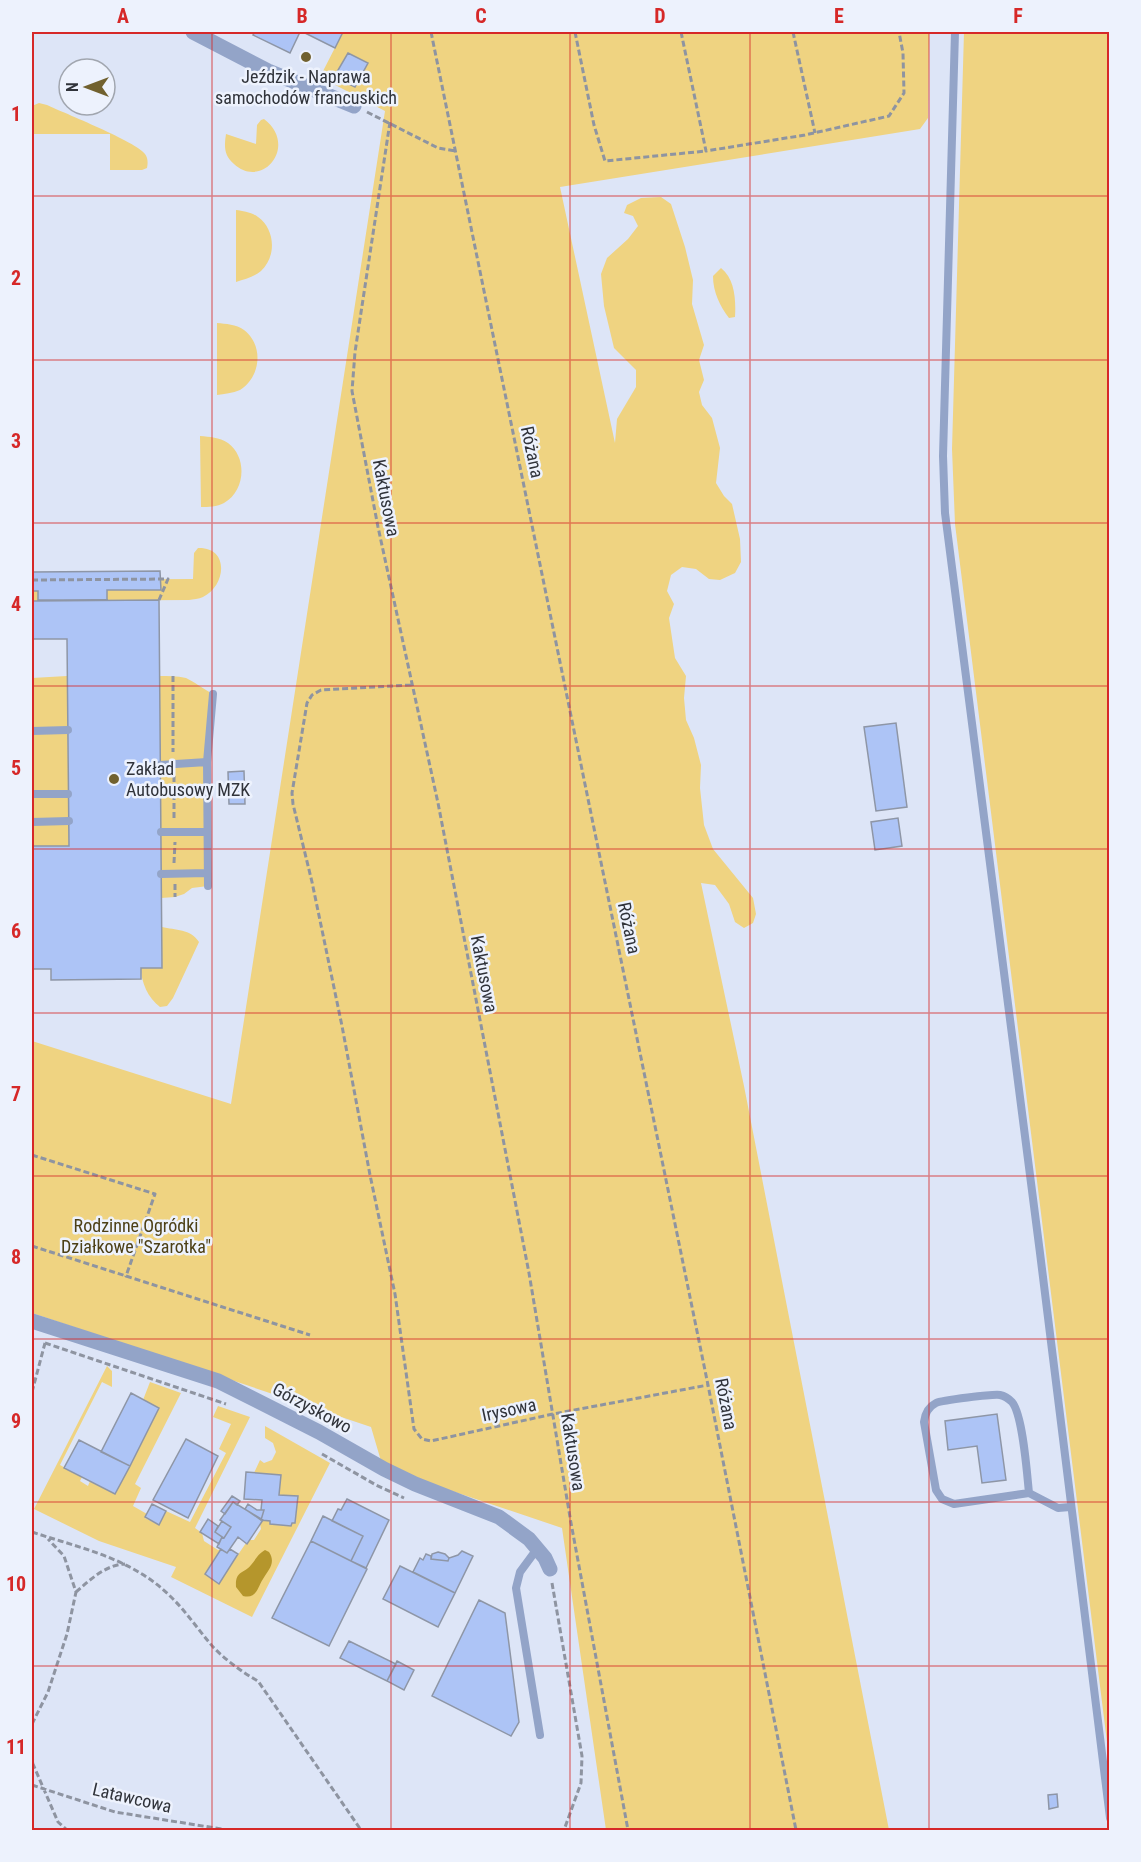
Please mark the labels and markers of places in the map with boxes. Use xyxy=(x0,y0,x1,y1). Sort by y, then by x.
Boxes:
marker: Jeździk - Naprawa samochodów francuskich xyxy=(299,50,313,64)
place label: Jeździk - Naprawa samochodów francuskich xyxy=(215,66,397,108)
place label: Zakład Autobusowy MZK xyxy=(126,758,250,800)
marker: Zakład Autobusowy MZK xyxy=(107,772,121,786)

